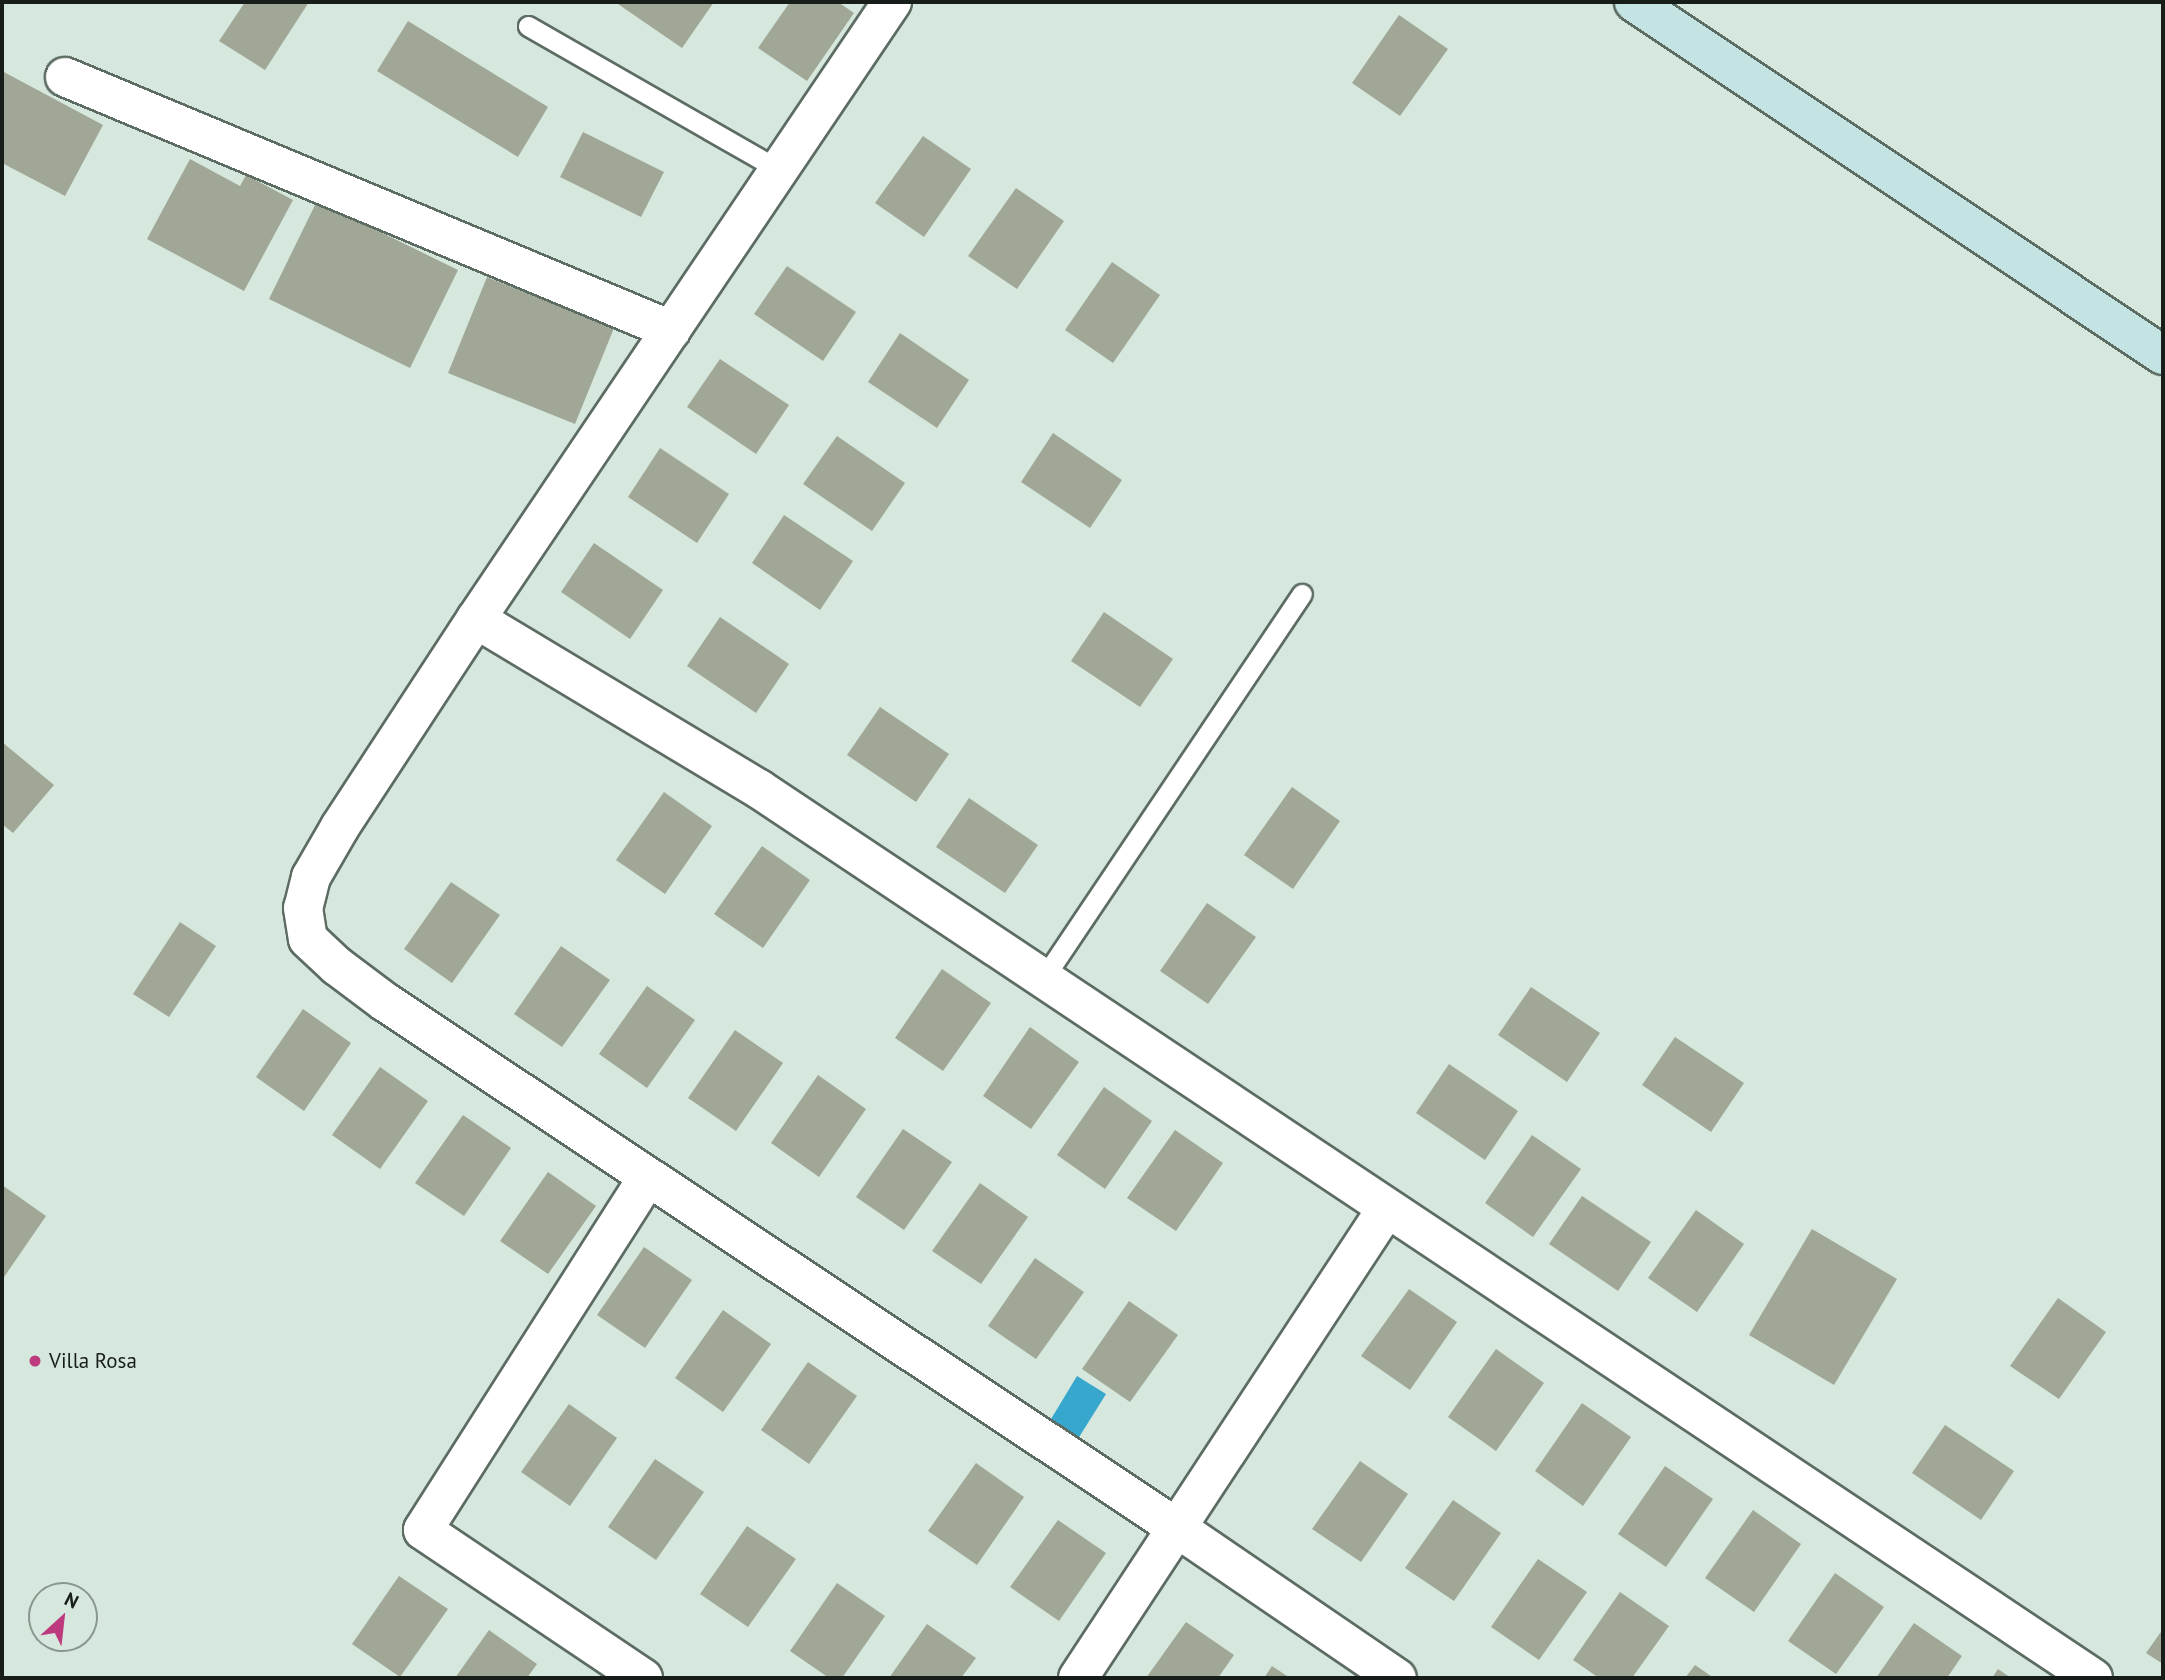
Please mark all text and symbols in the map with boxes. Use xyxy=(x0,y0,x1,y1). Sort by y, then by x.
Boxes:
place label: Villa Rosa xyxy=(49,1348,137,1374)
marker: Villa Rosa xyxy=(27,1353,43,1369)
north arrow xyxy=(28,1582,98,1652)
text: N xyxy=(61,1587,83,1614)

